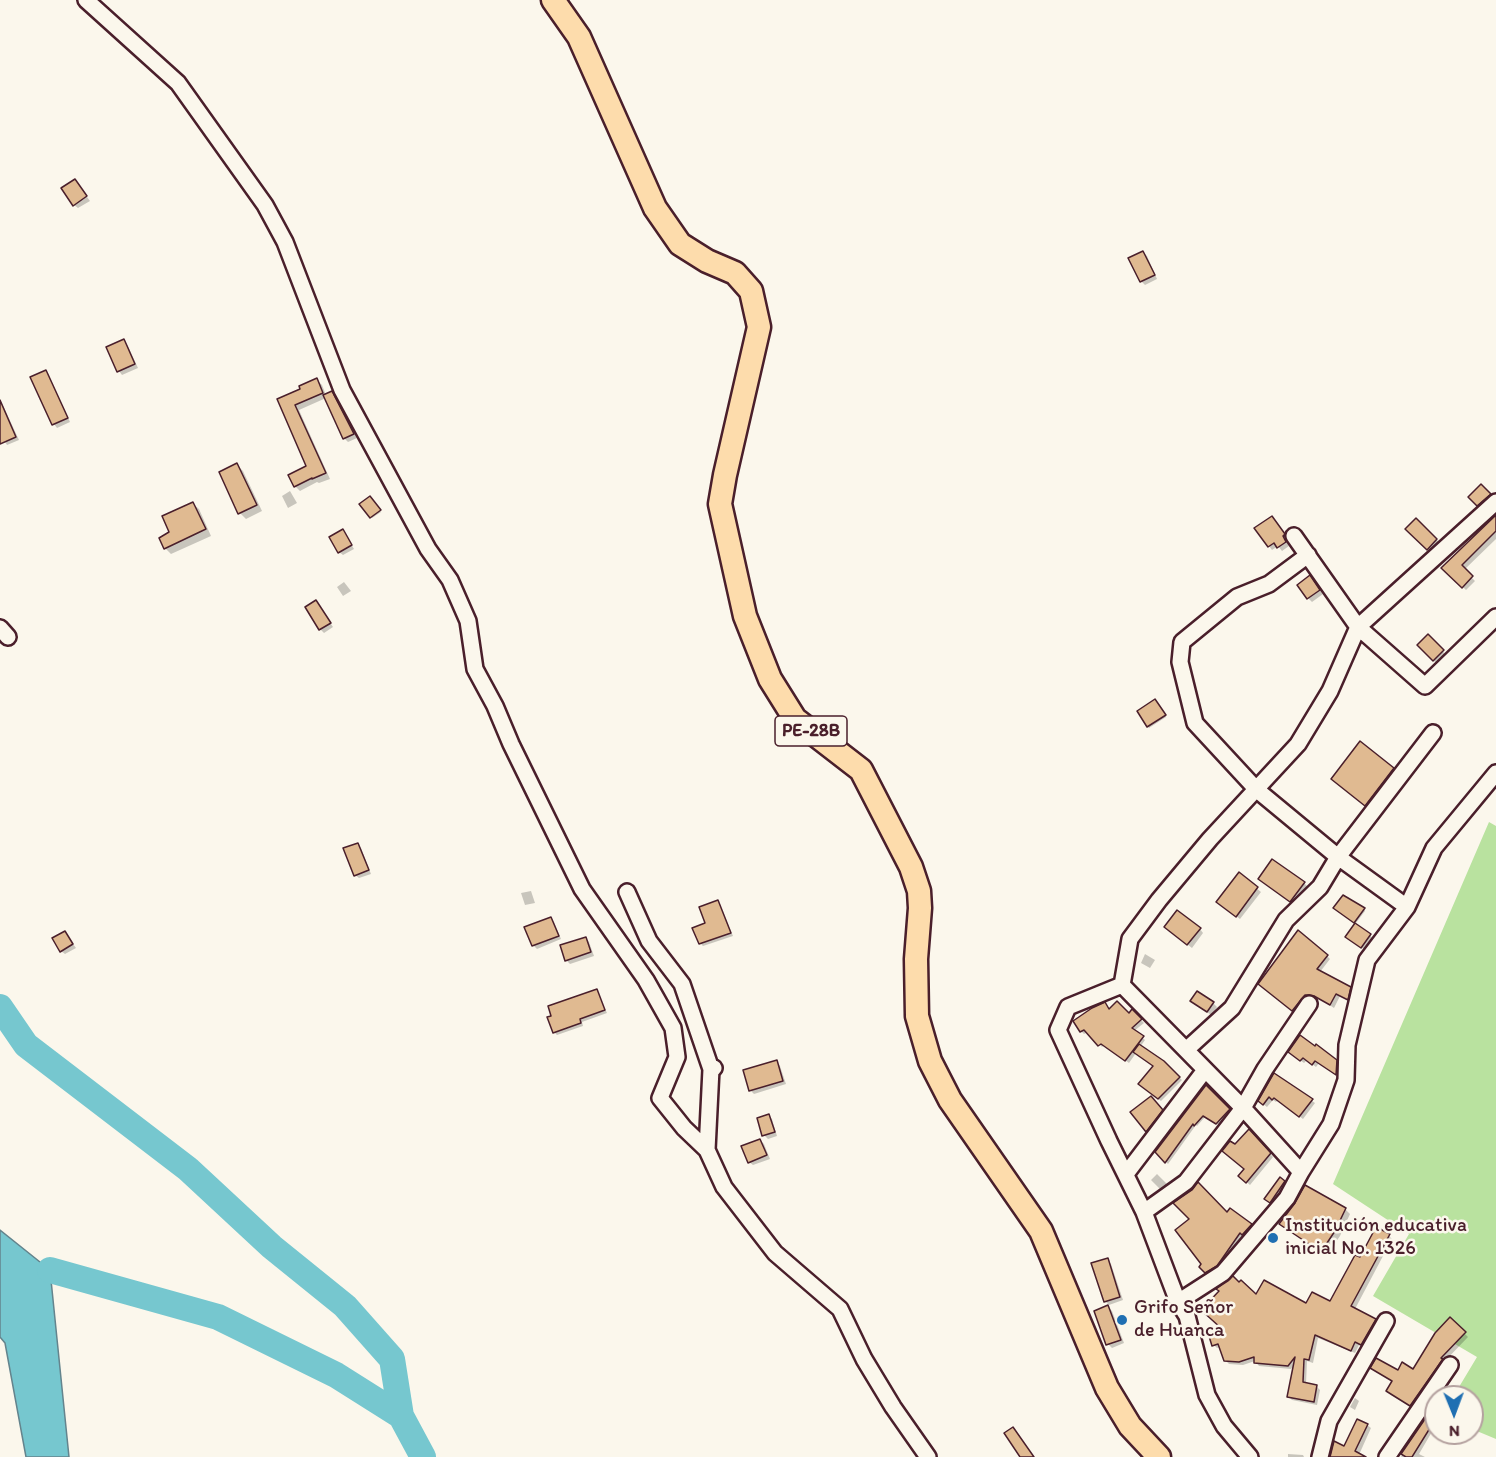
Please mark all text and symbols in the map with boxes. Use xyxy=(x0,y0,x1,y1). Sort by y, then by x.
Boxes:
road number: PE-28B xyxy=(775,716,847,746)
place label: Institución educativa inicial No. 1326 xyxy=(1285,1214,1467,1261)
marker: Institución educativa inicial No. 1326 xyxy=(1266,1231,1280,1245)
place label: Grifo Señor de Huanca xyxy=(1134,1296,1233,1343)
marker: Grifo Señor de Huanca xyxy=(1115,1313,1129,1327)
north arrow xyxy=(1424,1385,1484,1445)
text: N xyxy=(1449,1422,1460,1441)

